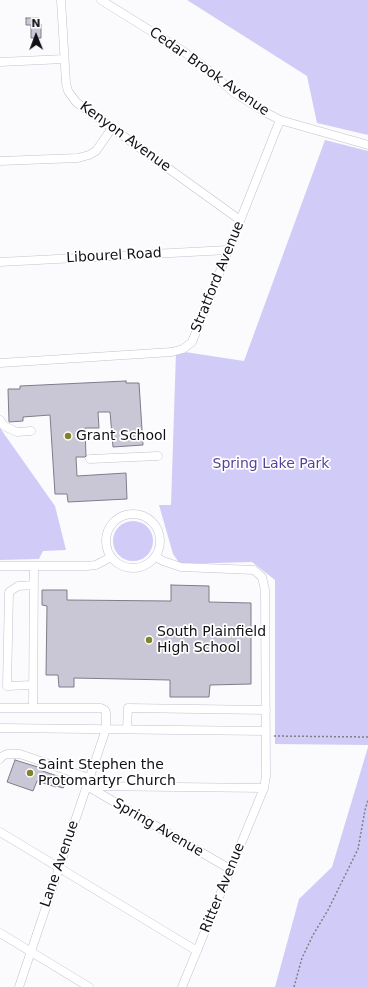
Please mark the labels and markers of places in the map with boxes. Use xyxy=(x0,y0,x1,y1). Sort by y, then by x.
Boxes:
place label: Grant School xyxy=(76,428,166,444)
marker: Grant School xyxy=(63,431,73,441)
place label: South Plainfield High School xyxy=(157,624,266,656)
marker: South Plainfield High School xyxy=(144,635,154,645)
place label: Saint Stephen the Protomartyr Church xyxy=(38,757,176,790)
marker: Saint Stephen the Protomartyr Church xyxy=(25,768,35,778)

